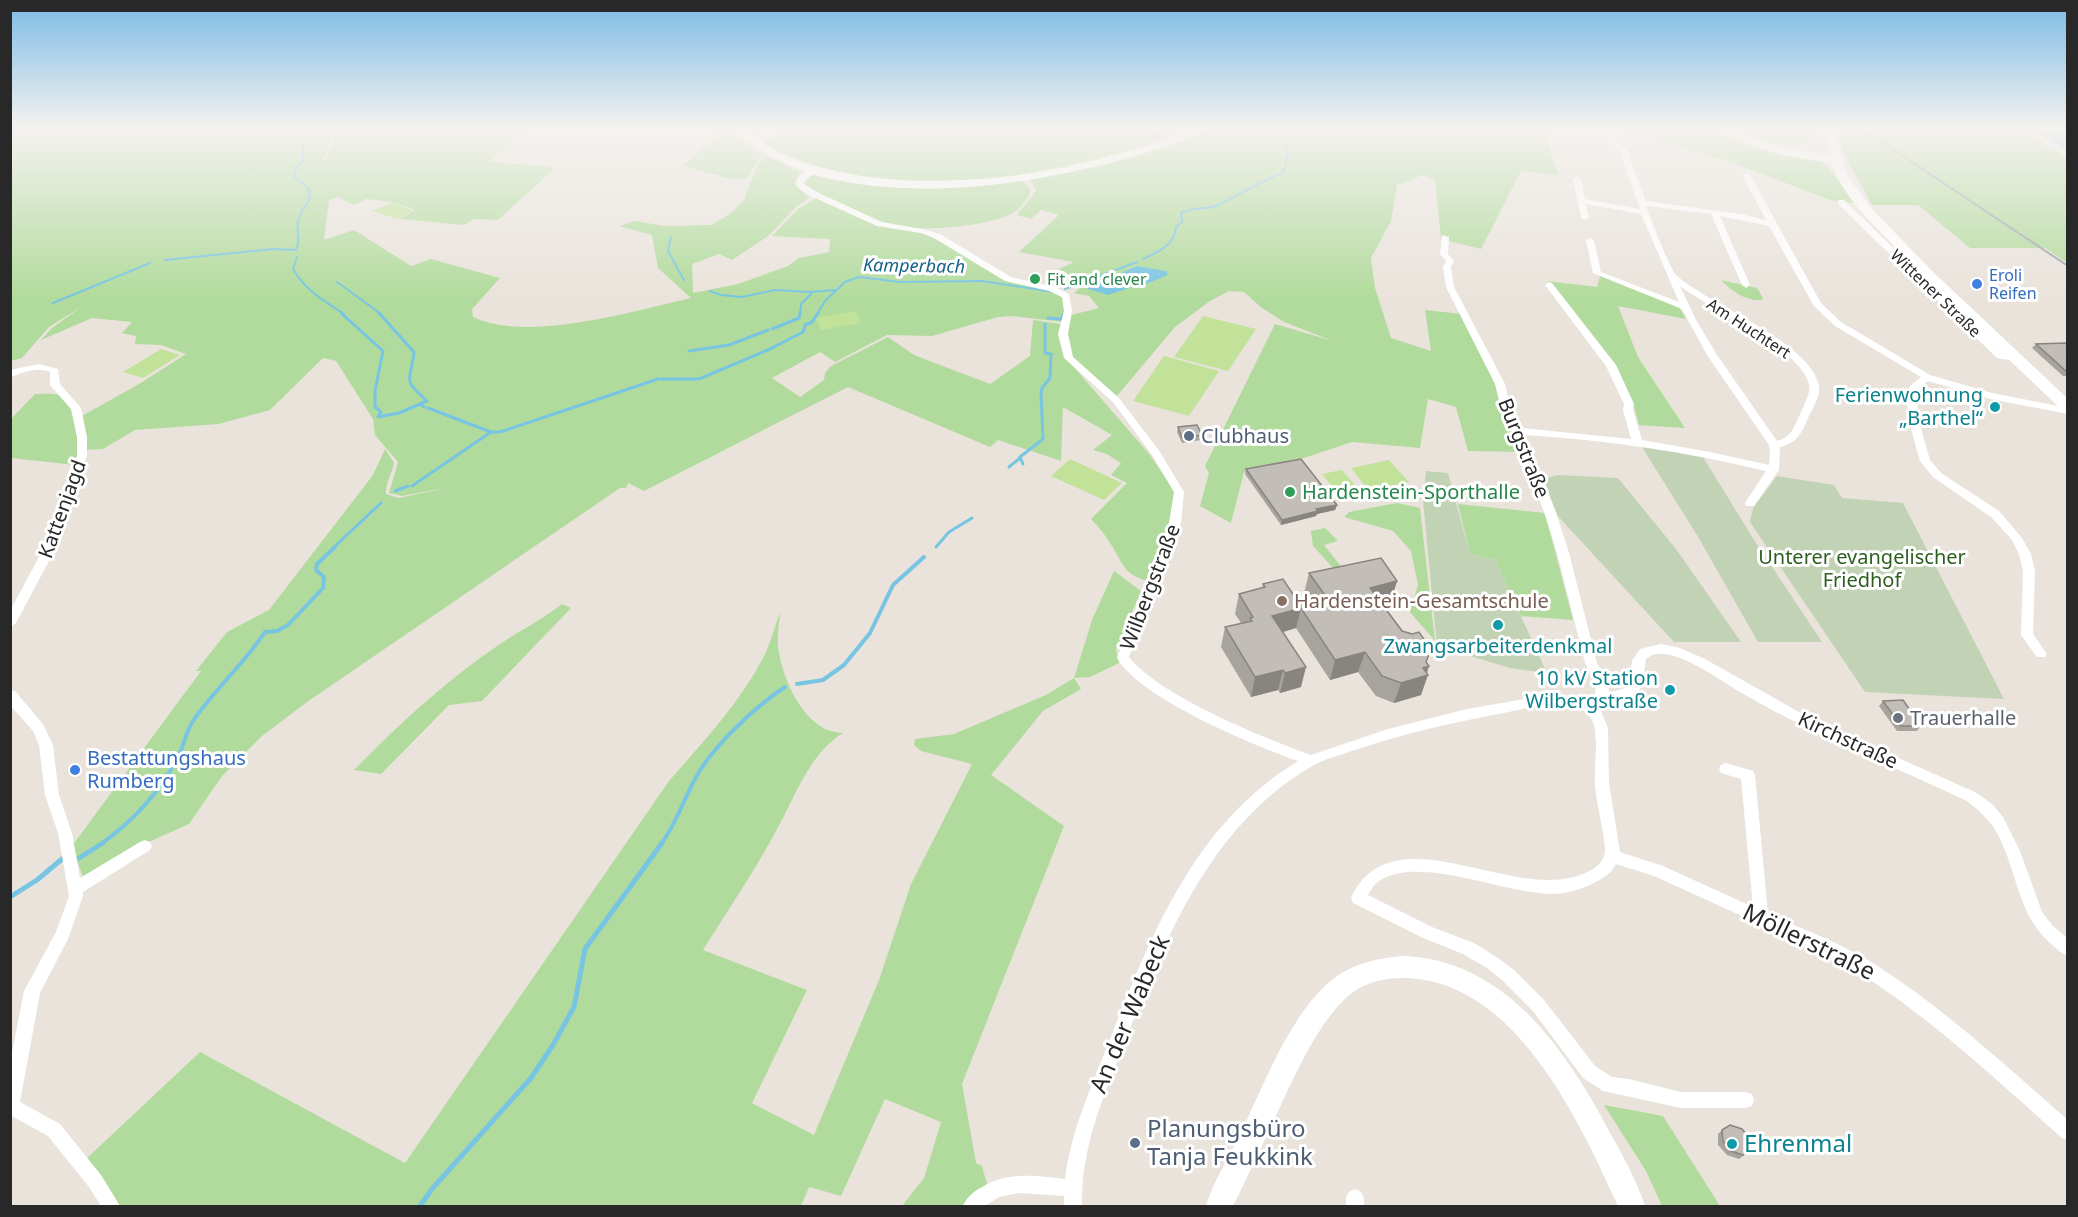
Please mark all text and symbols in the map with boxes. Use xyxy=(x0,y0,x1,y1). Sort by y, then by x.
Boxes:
street label: Wittener Straße xyxy=(1886,244,1986,342)
water label: Kamperbach xyxy=(863,252,965,278)
place label: Eroli Reifen xyxy=(1989,264,2037,304)
place label: Fit and clever xyxy=(1047,268,1147,290)
marker: Fit and clever xyxy=(1028,272,1042,286)
marker: Eroli Reifen xyxy=(1970,277,1984,291)
street label: Am Huchtert xyxy=(1703,293,1795,363)
place label: Ferienwohnung „Barthel“ xyxy=(1835,381,1983,431)
street label: Burgstraße xyxy=(1492,394,1557,502)
marker: Ferienwohnung „Barthel“ xyxy=(1988,400,2002,414)
place label: Clubhaus xyxy=(1201,422,1289,449)
marker: Clubhaus xyxy=(1182,429,1196,443)
street label: Kattenjagd xyxy=(31,456,92,562)
place label: Hardenstein-Sporthalle xyxy=(1302,478,1520,505)
marker: Hardenstein-Sporthalle xyxy=(1283,485,1297,499)
street label: Wilbergstraße xyxy=(1113,520,1186,654)
park label: Unterer evangelischer Friedhof xyxy=(1758,543,1966,593)
place label: Hardenstein-Gesamtschule xyxy=(1294,587,1549,614)
marker: Hardenstein-Gesamtschule xyxy=(1275,594,1289,608)
marker: Zwangsarbeiterdenkmal xyxy=(1491,618,1505,632)
place label: Zwangsarbeiterdenkmal xyxy=(1384,632,1612,659)
place label: 10 kV Station Wilbergstraße xyxy=(1525,664,1658,714)
marker: 10 kV Station Wilbergstraße xyxy=(1663,683,1677,697)
place label: Trauerhalle xyxy=(1910,704,2016,731)
street label: Kirchstraße xyxy=(1794,705,1902,774)
marker: Trauerhalle xyxy=(1891,711,1905,725)
place label: Bestattungshaus Rumberg xyxy=(87,744,246,794)
marker: Bestattungshaus Rumberg xyxy=(68,763,82,777)
street label: Möllerstraße xyxy=(1738,894,1882,987)
street label: An der Wabeck xyxy=(1080,929,1177,1098)
place label: Planungsbüro Tanja Feukkink xyxy=(1147,1111,1313,1172)
place label: Ehrenmal xyxy=(1744,1126,1852,1159)
marker: Planungsbüro Tanja Feukkink xyxy=(1128,1136,1142,1150)
marker: Ehrenmal xyxy=(1725,1137,1739,1151)

